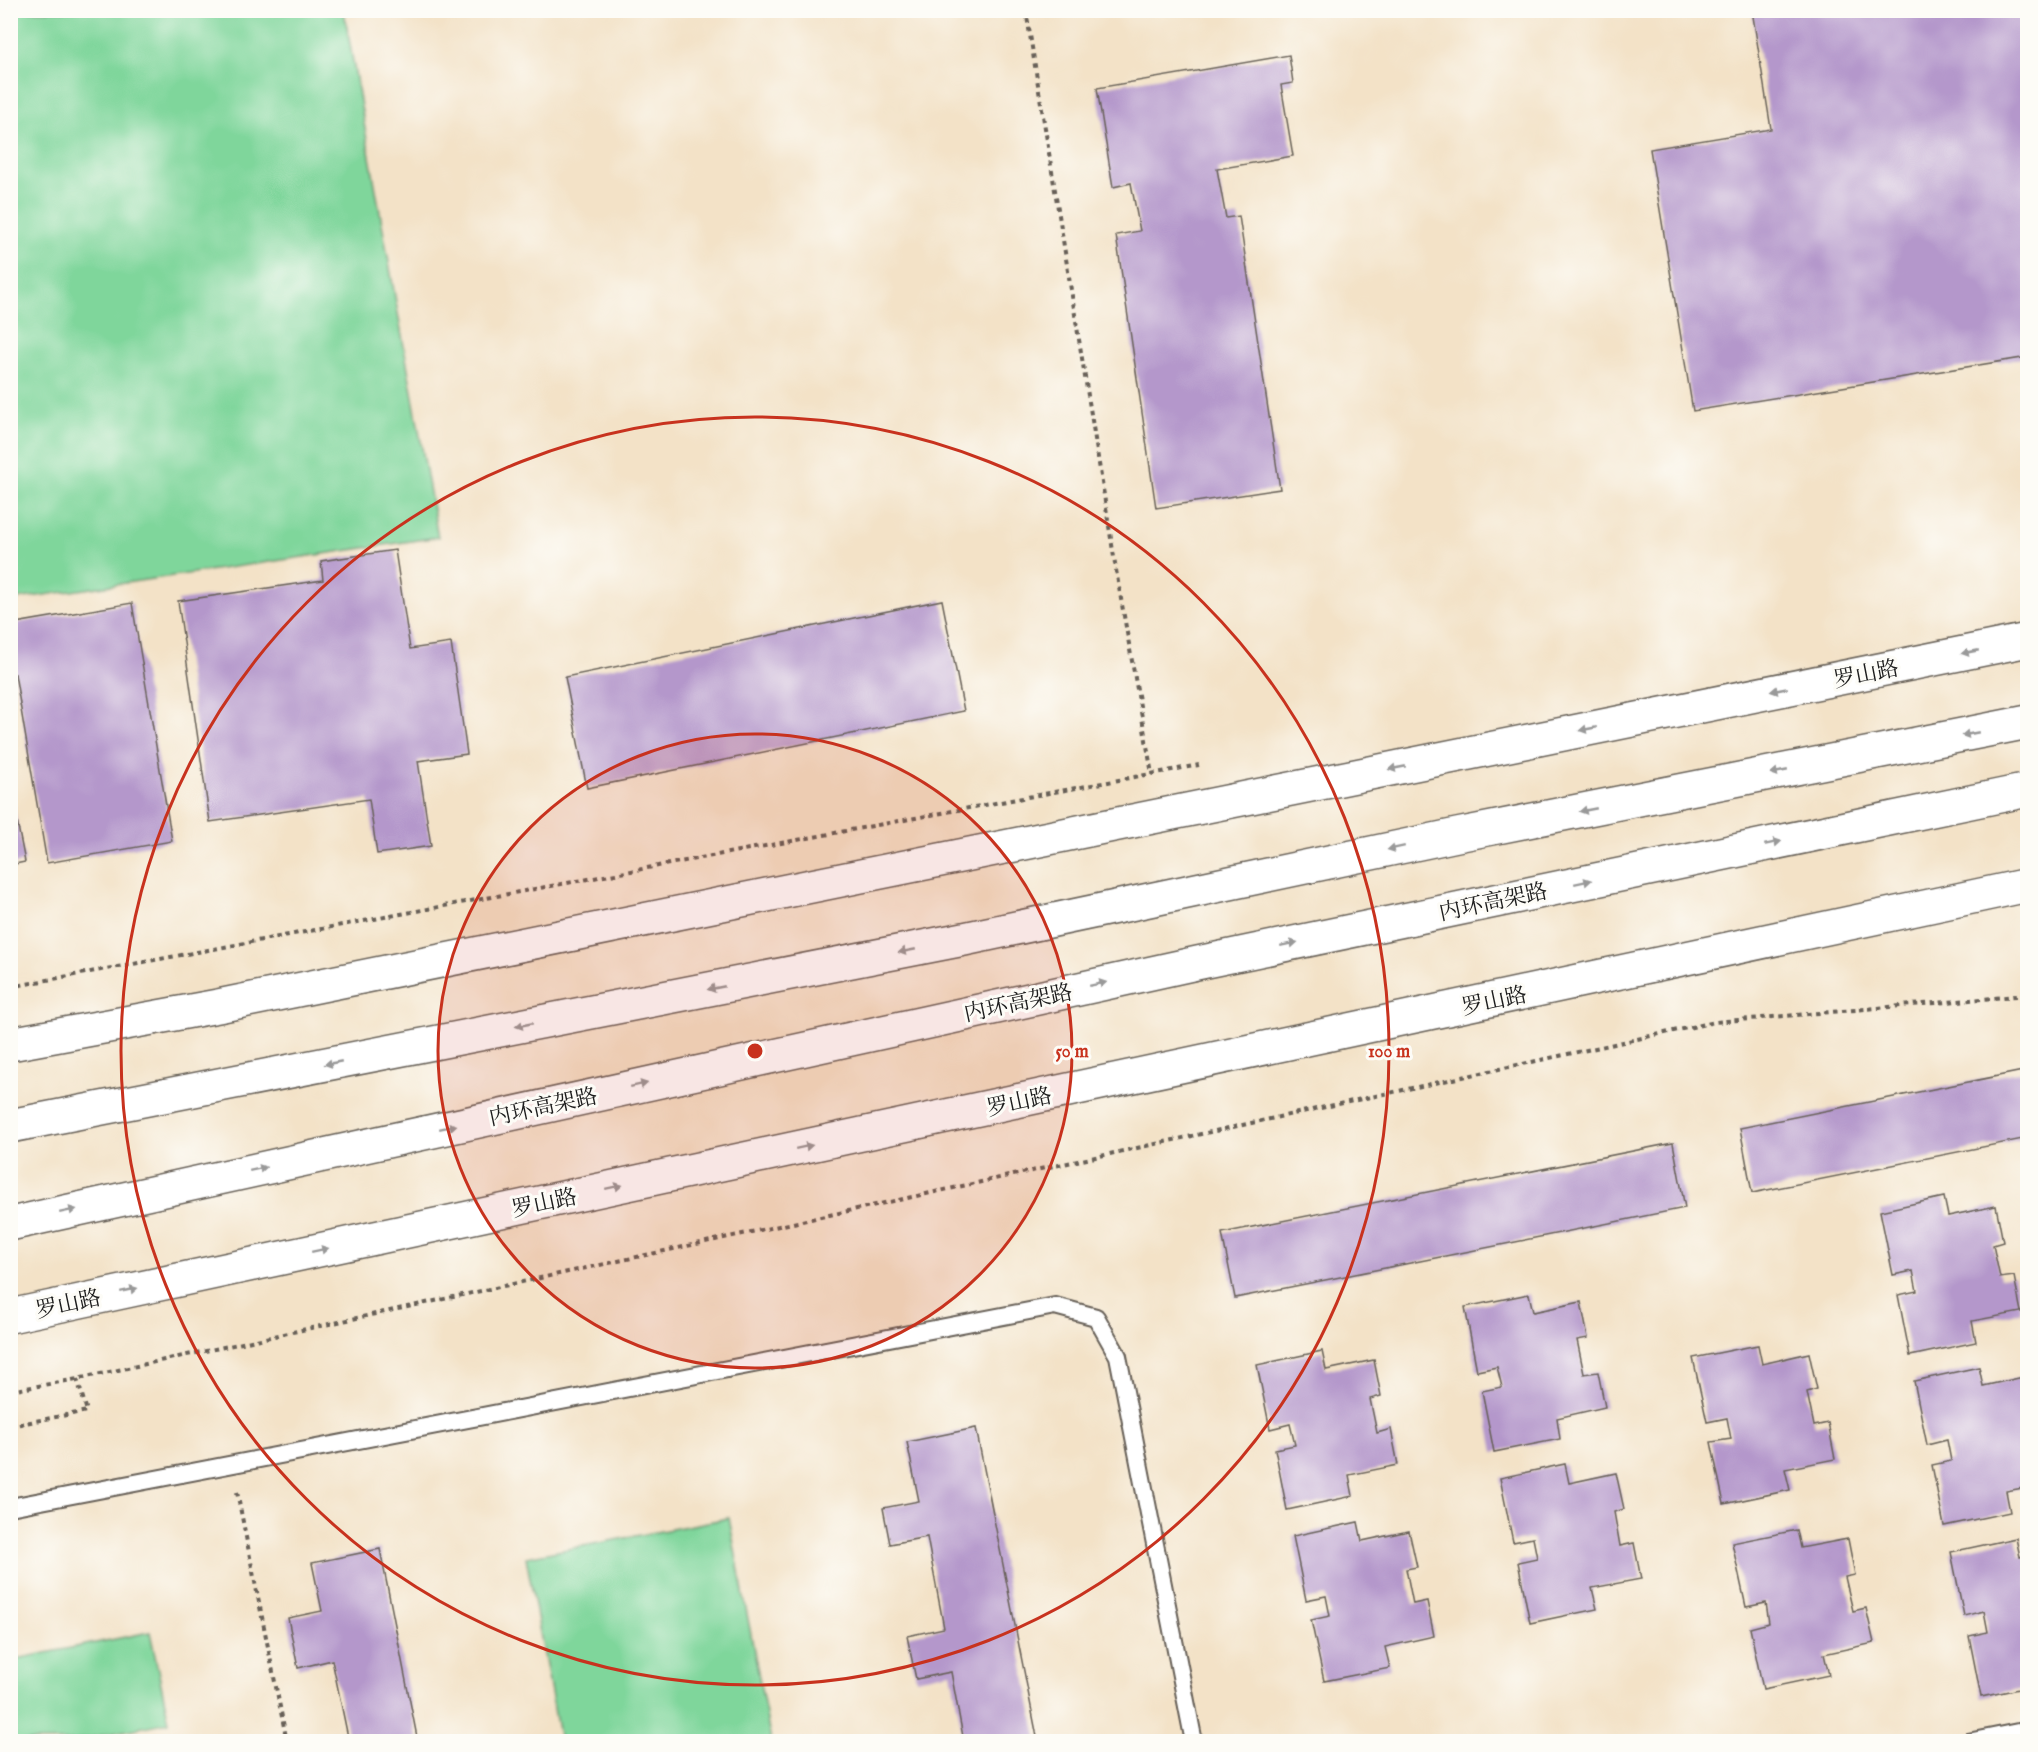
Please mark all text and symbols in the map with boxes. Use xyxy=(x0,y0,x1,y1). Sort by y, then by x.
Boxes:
one-way arrow xyxy=(1960,648,1979,657)
street label: 罗山路 xyxy=(1831,655,1901,695)
one-way arrow xyxy=(1769,686,1788,695)
one-way arrow xyxy=(1578,725,1597,734)
one-way arrow xyxy=(1960,730,1979,739)
one-way arrow xyxy=(1387,763,1406,773)
one-way arrow xyxy=(1769,768,1788,777)
one-way arrow xyxy=(1578,806,1597,815)
one-way arrow xyxy=(1764,838,1783,847)
one-way arrow xyxy=(1387,844,1406,854)
one-way arrow xyxy=(1573,877,1592,887)
street label: 内环高架路 xyxy=(1437,878,1550,928)
one-way arrow xyxy=(1280,938,1298,948)
one-way arrow xyxy=(897,947,916,956)
street label: 内环高架路 xyxy=(962,979,1075,1029)
one-way arrow xyxy=(1089,979,1107,989)
street label: 罗山路 xyxy=(1459,981,1530,1023)
one-way arrow xyxy=(706,984,725,993)
one-way arrow xyxy=(514,1021,533,1030)
centre of rings xyxy=(745,1041,765,1061)
text: 50 m xyxy=(1055,1041,1089,1064)
text: 100 m xyxy=(1368,1041,1410,1064)
one-way arrow xyxy=(323,1059,342,1068)
one-way arrow xyxy=(630,1080,648,1090)
street label: 罗山路 xyxy=(984,1082,1055,1124)
street label: 内环高架路 xyxy=(487,1083,600,1133)
one-way arrow xyxy=(439,1122,458,1132)
one-way arrow xyxy=(795,1142,814,1151)
one-way arrow xyxy=(249,1164,267,1174)
one-way arrow xyxy=(604,1182,623,1191)
street label: 罗山路 xyxy=(509,1183,580,1225)
one-way arrow xyxy=(58,1206,77,1216)
one-way arrow xyxy=(311,1245,330,1254)
street label: 罗山路 xyxy=(33,1284,104,1326)
one-way arrow xyxy=(120,1285,139,1294)

